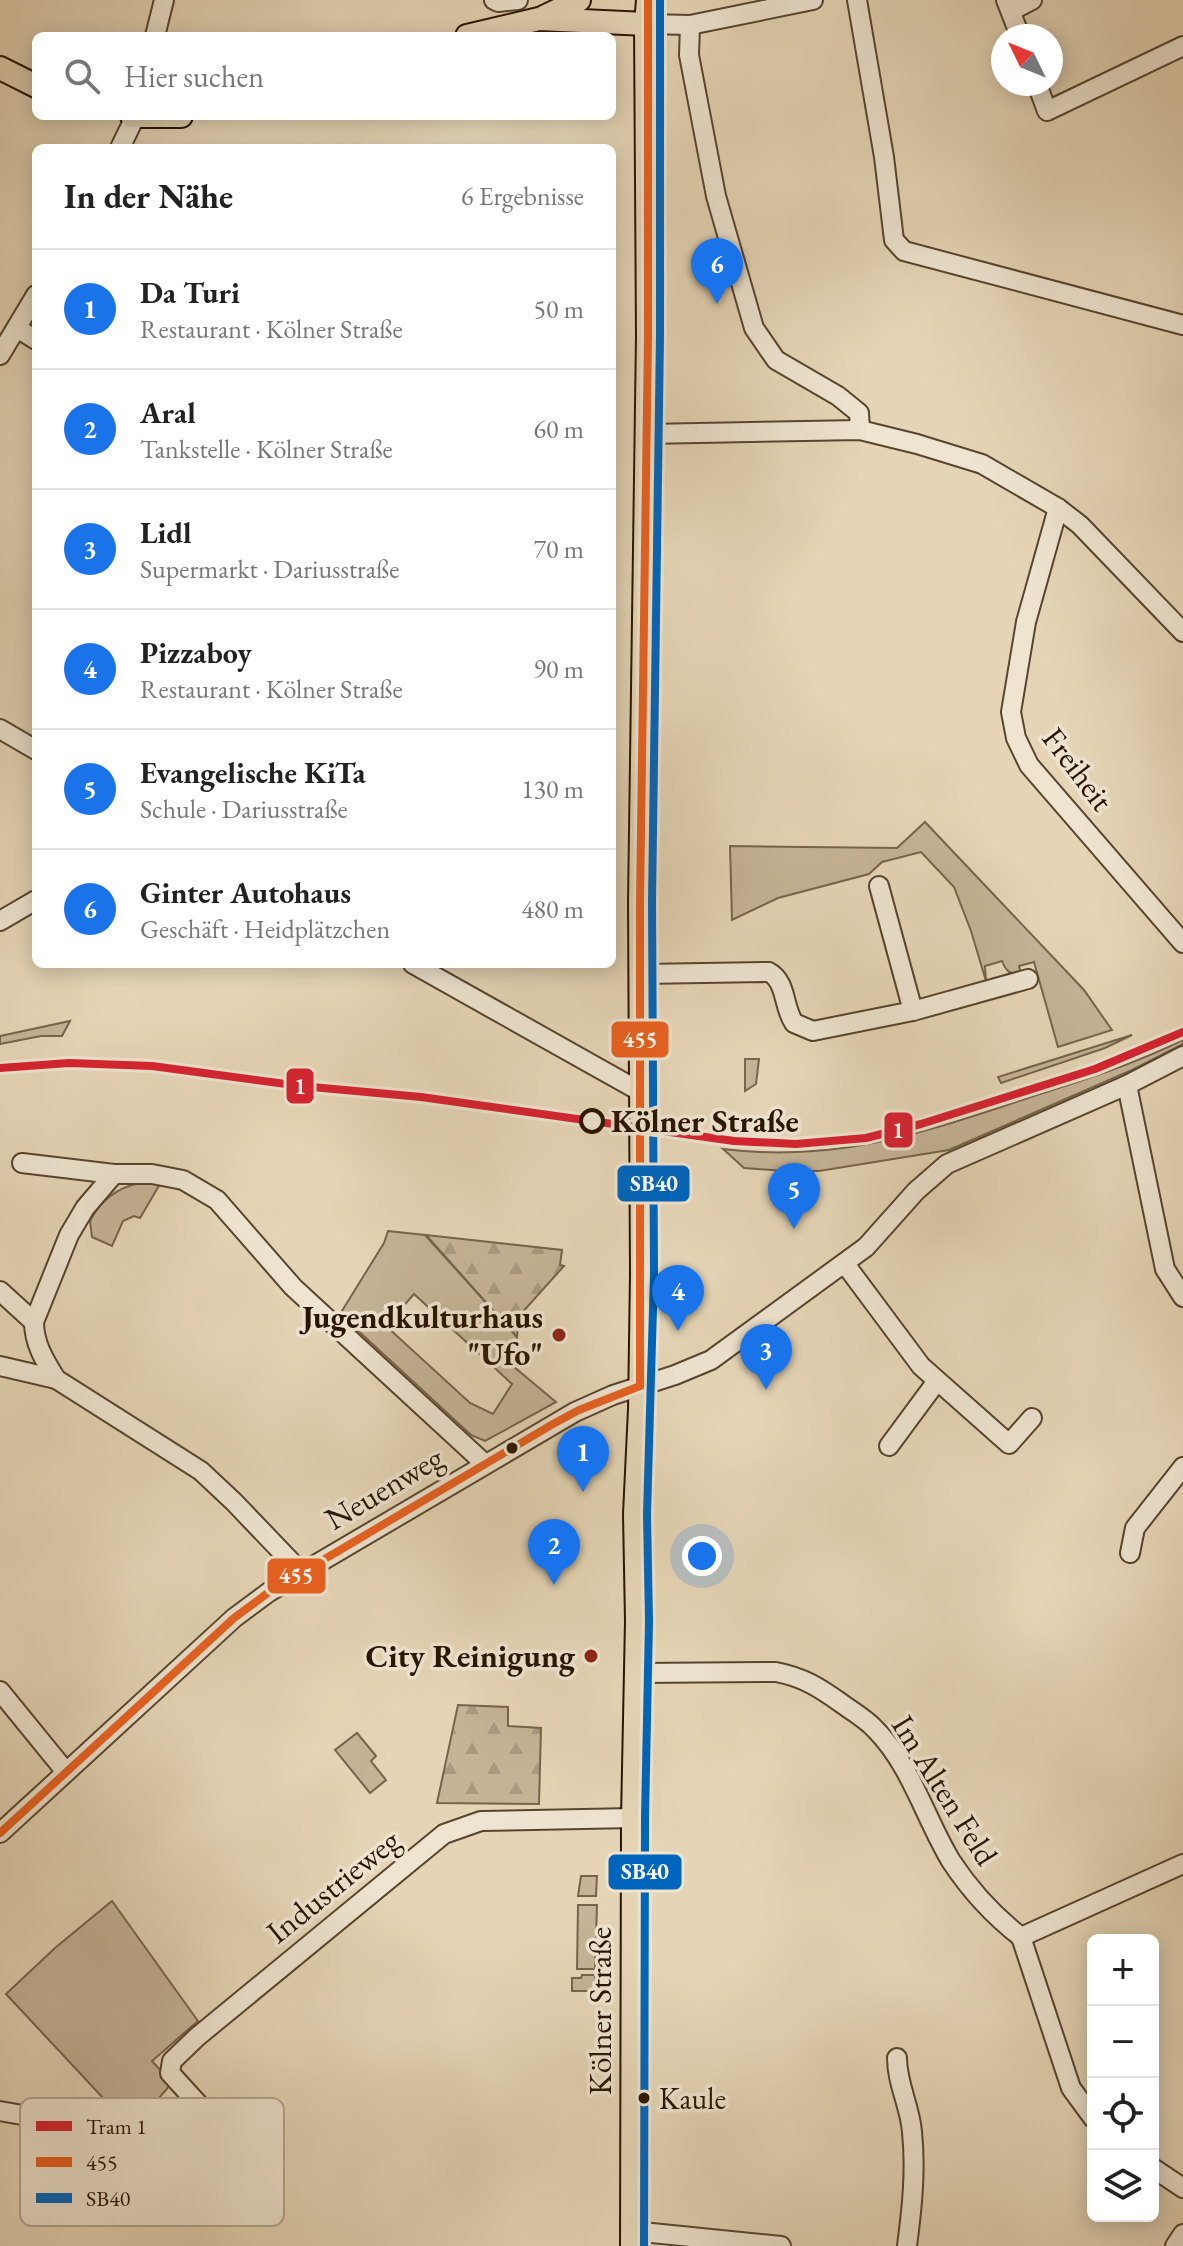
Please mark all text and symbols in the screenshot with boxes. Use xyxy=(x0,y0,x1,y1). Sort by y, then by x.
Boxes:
north arrow xyxy=(991,24,1063,96)
search box xyxy=(32,32,616,120)
icon: search xyxy=(60,54,104,98)
text: Hier suchen xyxy=(124,57,264,96)
text: In der Nähe xyxy=(64,174,233,218)
text: 6 Ergebnisse xyxy=(461,179,584,213)
pin: 6 xyxy=(691,238,743,304)
text: Da Turi xyxy=(140,273,240,312)
text: 1 xyxy=(83,292,97,326)
text: 50 m xyxy=(534,292,584,326)
text: Restaurant · Kölner Straße xyxy=(140,312,403,346)
text: Aral xyxy=(140,393,196,432)
text: 2 xyxy=(83,412,97,446)
text: 60 m xyxy=(534,412,584,446)
text: Tankstelle · Kölner Straße xyxy=(140,432,393,466)
text: Lidl xyxy=(140,513,192,552)
text: 3 xyxy=(83,532,97,566)
text: 70 m xyxy=(534,532,584,566)
text: Supermarkt · Dariusstraße xyxy=(140,552,399,586)
text: Pizzaboy xyxy=(140,633,252,672)
text: 4 xyxy=(83,652,97,686)
text: 90 m xyxy=(534,652,584,686)
text: Restaurant · Kölner Straße xyxy=(140,672,403,706)
street label: Freiheit xyxy=(1033,719,1123,819)
text: Evangelische KiTa xyxy=(140,753,366,792)
text: 5 xyxy=(83,772,97,806)
text: 130 m xyxy=(521,772,584,806)
text: Schule · Dariusstraße xyxy=(140,792,348,826)
text: Ginter Autohaus xyxy=(140,873,351,912)
text: 6 xyxy=(83,892,97,926)
text: 480 m xyxy=(521,892,584,926)
text: Geschäft · Heidplätzchen xyxy=(140,912,390,946)
line badge: 455 xyxy=(610,1020,670,1059)
text: 455 xyxy=(623,1025,657,1054)
line badge: 1 xyxy=(285,1067,315,1105)
text: 1 xyxy=(294,1072,306,1101)
place label: Kölner Straße xyxy=(611,1100,799,1142)
marker: Kölner Straße xyxy=(580,1109,604,1133)
line badge: 1 xyxy=(883,1111,914,1149)
text: 1 xyxy=(892,1116,904,1145)
pin: 5 xyxy=(768,1163,820,1229)
line badge: SB40 xyxy=(616,1164,691,1203)
text: SB40 xyxy=(630,1169,678,1198)
pin: 4 xyxy=(652,1265,704,1331)
place label: Jugendkulturhaus "Ufo" xyxy=(299,1296,543,1375)
pin: 3 xyxy=(740,1324,792,1390)
marker: Jugendkulturhaus "Ufo" xyxy=(550,1326,568,1344)
pin: 1 xyxy=(557,1426,609,1492)
street label: Neuenweg xyxy=(317,1436,452,1540)
unlabelled marker xyxy=(504,1440,520,1456)
pin: 2 xyxy=(528,1519,580,1585)
your location xyxy=(682,1536,722,1576)
line badge: 455 xyxy=(266,1557,327,1595)
text: 455 xyxy=(279,1561,313,1590)
place label: City Reinigung xyxy=(365,1635,576,1677)
marker: City Reinigung xyxy=(582,1647,600,1665)
street label: Im Alten Feld xyxy=(882,1707,1008,1874)
street label: Industrieweg xyxy=(258,1819,409,1953)
line badge: SB40 xyxy=(607,1853,683,1891)
text: SB40 xyxy=(621,1857,669,1886)
street label: Kölner Straße xyxy=(579,1927,621,2095)
map controls xyxy=(1087,1934,1159,2222)
button: + xyxy=(1087,1934,1159,2006)
button: − xyxy=(1087,2006,1159,2078)
button: locate xyxy=(1087,2078,1159,2150)
place label: Kaule xyxy=(659,2079,726,2118)
marker: Kaule xyxy=(636,2090,652,2106)
legend xyxy=(20,2098,284,2226)
text: Tram 1 xyxy=(86,2112,147,2141)
text: 455 xyxy=(86,2148,118,2177)
button: layers xyxy=(1087,2150,1159,2222)
text: SB40 xyxy=(86,2184,131,2213)

